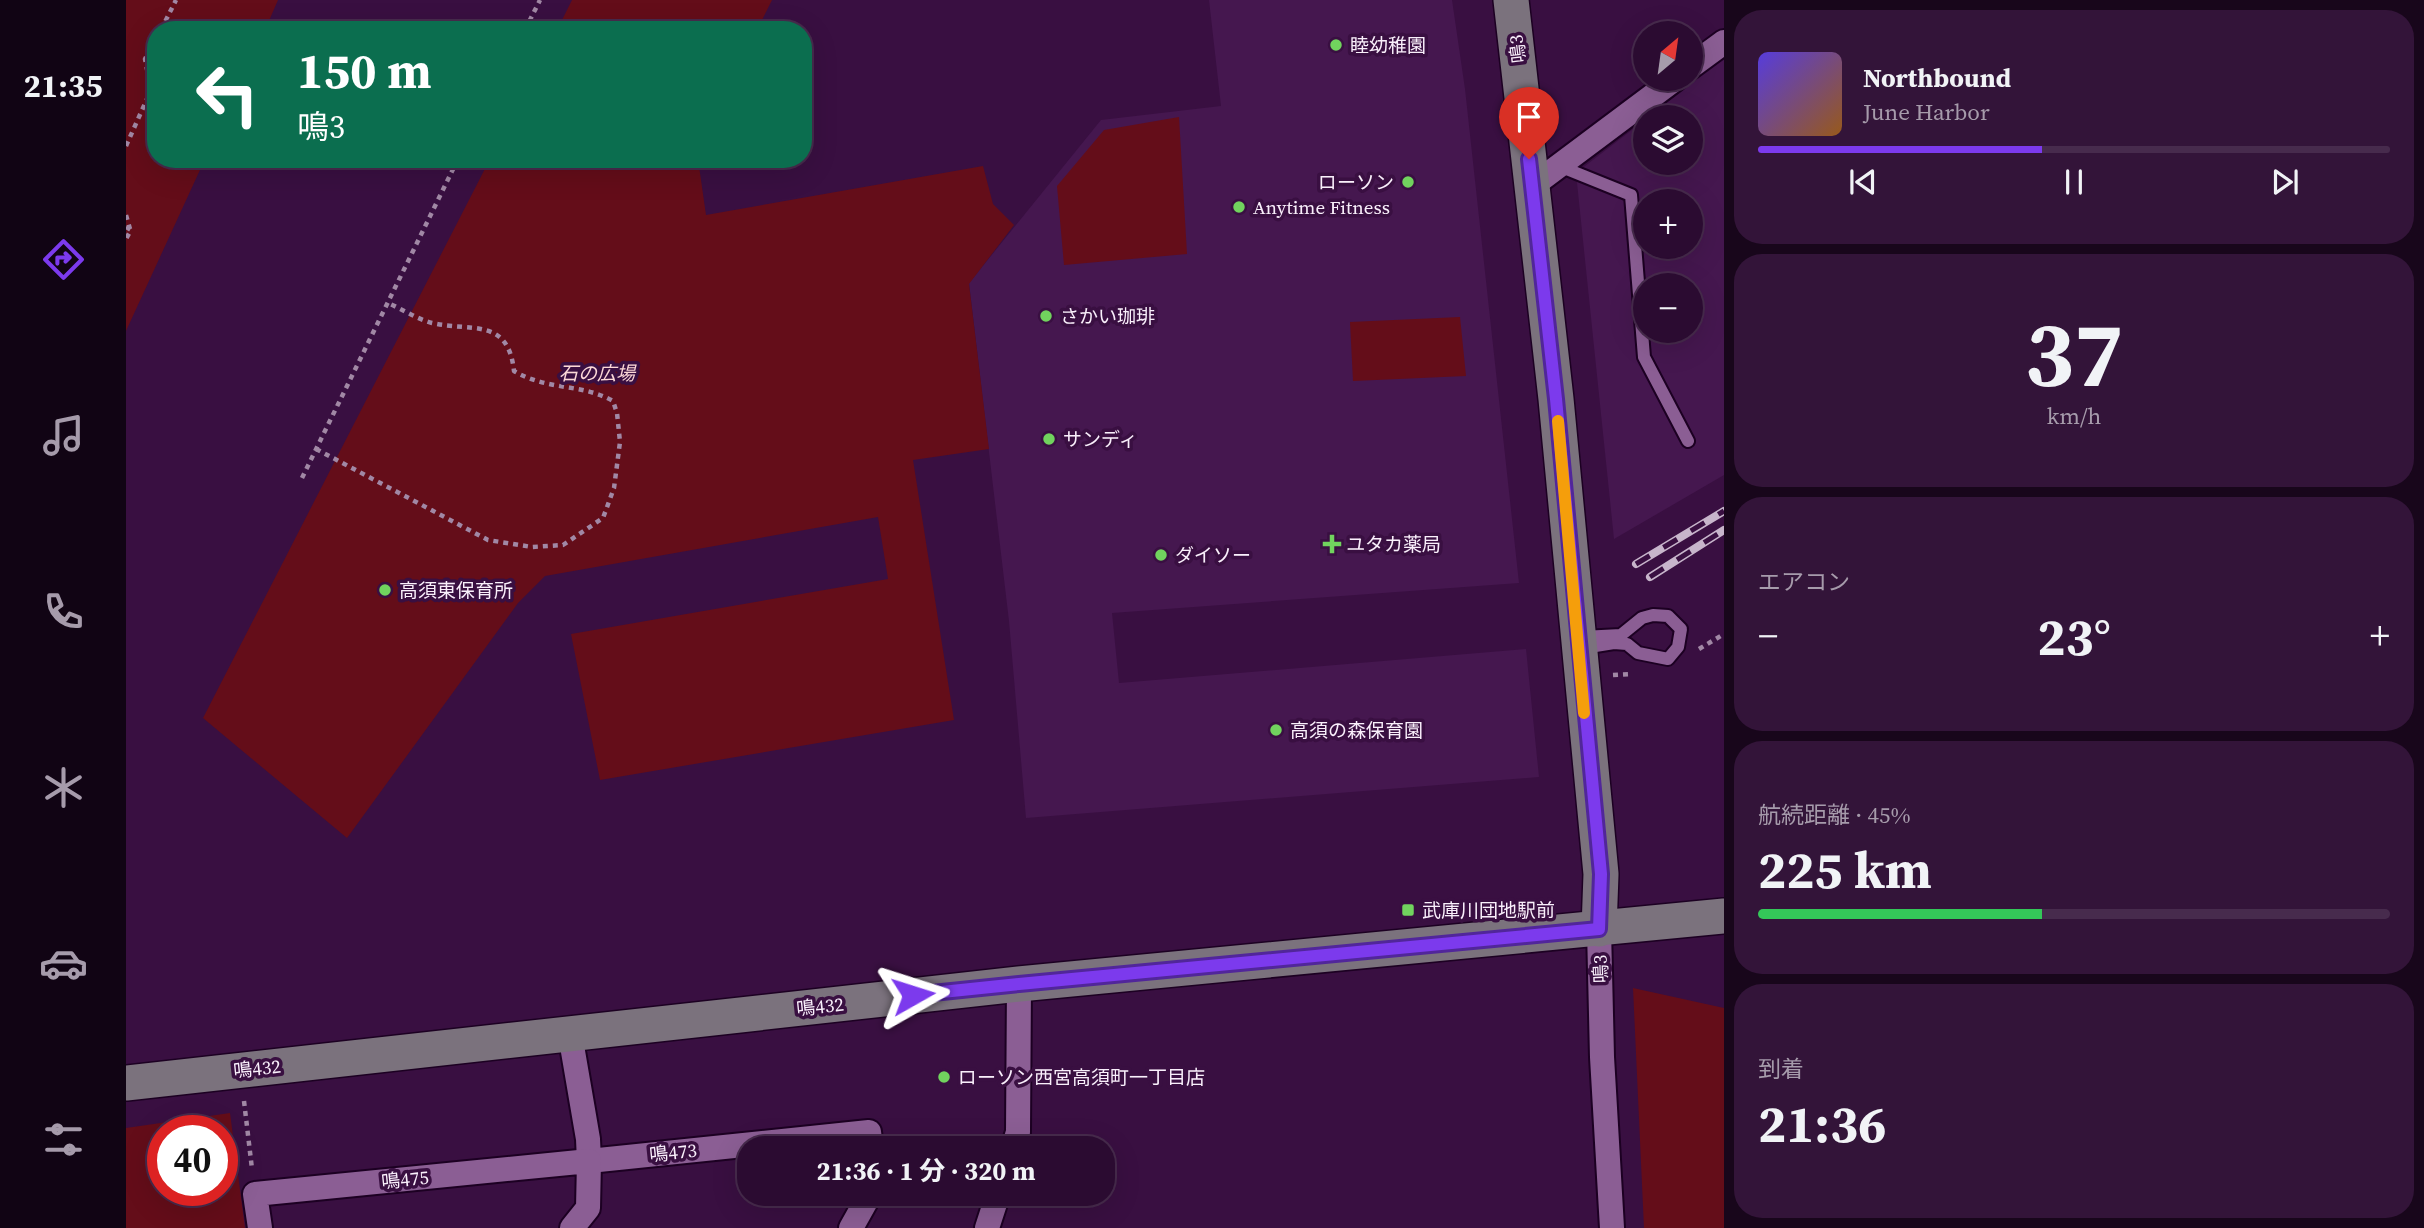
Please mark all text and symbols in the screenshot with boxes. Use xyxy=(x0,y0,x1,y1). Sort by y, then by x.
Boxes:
north arrow xyxy=(1633,21,1703,91)
map controls xyxy=(1633,21,1703,343)
place label: 睦幼稚園 xyxy=(1350,32,1426,58)
street label: 鳴3 xyxy=(1502,33,1532,65)
text: 150 m xyxy=(297,37,432,104)
marker: 睦幼稚園 xyxy=(1328,37,1344,53)
icon: left xyxy=(182,49,273,140)
text: Northbound xyxy=(1863,60,2011,96)
text: 21:35 xyxy=(24,64,102,108)
pin xyxy=(1499,87,1559,159)
text: June Harbor xyxy=(1863,96,1990,128)
icon: arrive xyxy=(1510,98,1548,136)
text: 鳴3 xyxy=(297,105,345,149)
button: layers xyxy=(1633,105,1703,175)
icon: previous xyxy=(1844,163,1882,201)
icon: pause xyxy=(2055,163,2093,201)
icon: next xyxy=(2266,163,2304,201)
place label: ローソン xyxy=(1318,169,1394,195)
marker: ローソン xyxy=(1400,174,1416,190)
button: + xyxy=(1633,189,1703,259)
place label: Anytime Fitness xyxy=(1253,194,1390,220)
marker: Anytime Fitness xyxy=(1231,199,1247,215)
icon: directions xyxy=(39,235,88,284)
button: − xyxy=(1633,273,1703,343)
text: 37 xyxy=(2025,292,2123,416)
place label: さかい珈琲 xyxy=(1060,303,1155,329)
marker: さかい珈琲 xyxy=(1038,308,1054,324)
park label: 石の広場 xyxy=(559,360,637,386)
text: km/h xyxy=(2047,400,2101,432)
icon: music xyxy=(39,411,88,460)
place label: サンディ xyxy=(1063,426,1138,452)
marker: サンディ xyxy=(1041,431,1057,447)
place label: ユタカ薬局 xyxy=(1346,531,1441,557)
marker: ユタカ薬局 xyxy=(1324,536,1340,552)
place label: ダイソー xyxy=(1175,542,1251,568)
marker: ダイソー xyxy=(1153,547,1169,563)
text: エアコン xyxy=(1758,566,1850,598)
place label: 高須東保育所 xyxy=(399,577,513,603)
marker: 高須東保育所 xyxy=(377,582,393,598)
icon: phone xyxy=(39,587,88,636)
text: 23° xyxy=(2037,601,2111,672)
text: − xyxy=(1758,610,1778,662)
text: + xyxy=(2370,610,2390,662)
place label: 高須の森保育園 xyxy=(1290,717,1423,743)
marker: 高須の森保育園 xyxy=(1268,722,1284,738)
icon: climate xyxy=(39,763,88,812)
text: 航続距離 · 45% xyxy=(1758,799,1911,831)
text: 225 km xyxy=(1758,834,1932,905)
place label: 武庫川団地駅前 xyxy=(1422,897,1555,923)
marker: 武庫川団地駅前 xyxy=(1400,902,1416,918)
icon: car xyxy=(39,939,88,988)
street label: 鳴3 xyxy=(1587,954,1613,984)
position arrow xyxy=(876,958,950,1032)
street label: 鳴432 xyxy=(795,991,845,1021)
street label: 鳴432 xyxy=(232,1053,282,1083)
text: 到着 xyxy=(1758,1053,1804,1085)
place label: ローソン西宮高須町一丁目店 xyxy=(958,1064,1205,1090)
marker: ローソン西宮高須町一丁目店 xyxy=(936,1069,952,1085)
text: 21:36 xyxy=(1758,1088,1886,1159)
icon: filters xyxy=(39,1115,88,1164)
speed limit sign: 40 xyxy=(147,1115,238,1206)
street label: 鳴473 xyxy=(648,1137,698,1167)
text: 21:36 · 1 分 · 320 m xyxy=(816,1153,1036,1189)
street label: 鳴475 xyxy=(380,1164,430,1194)

